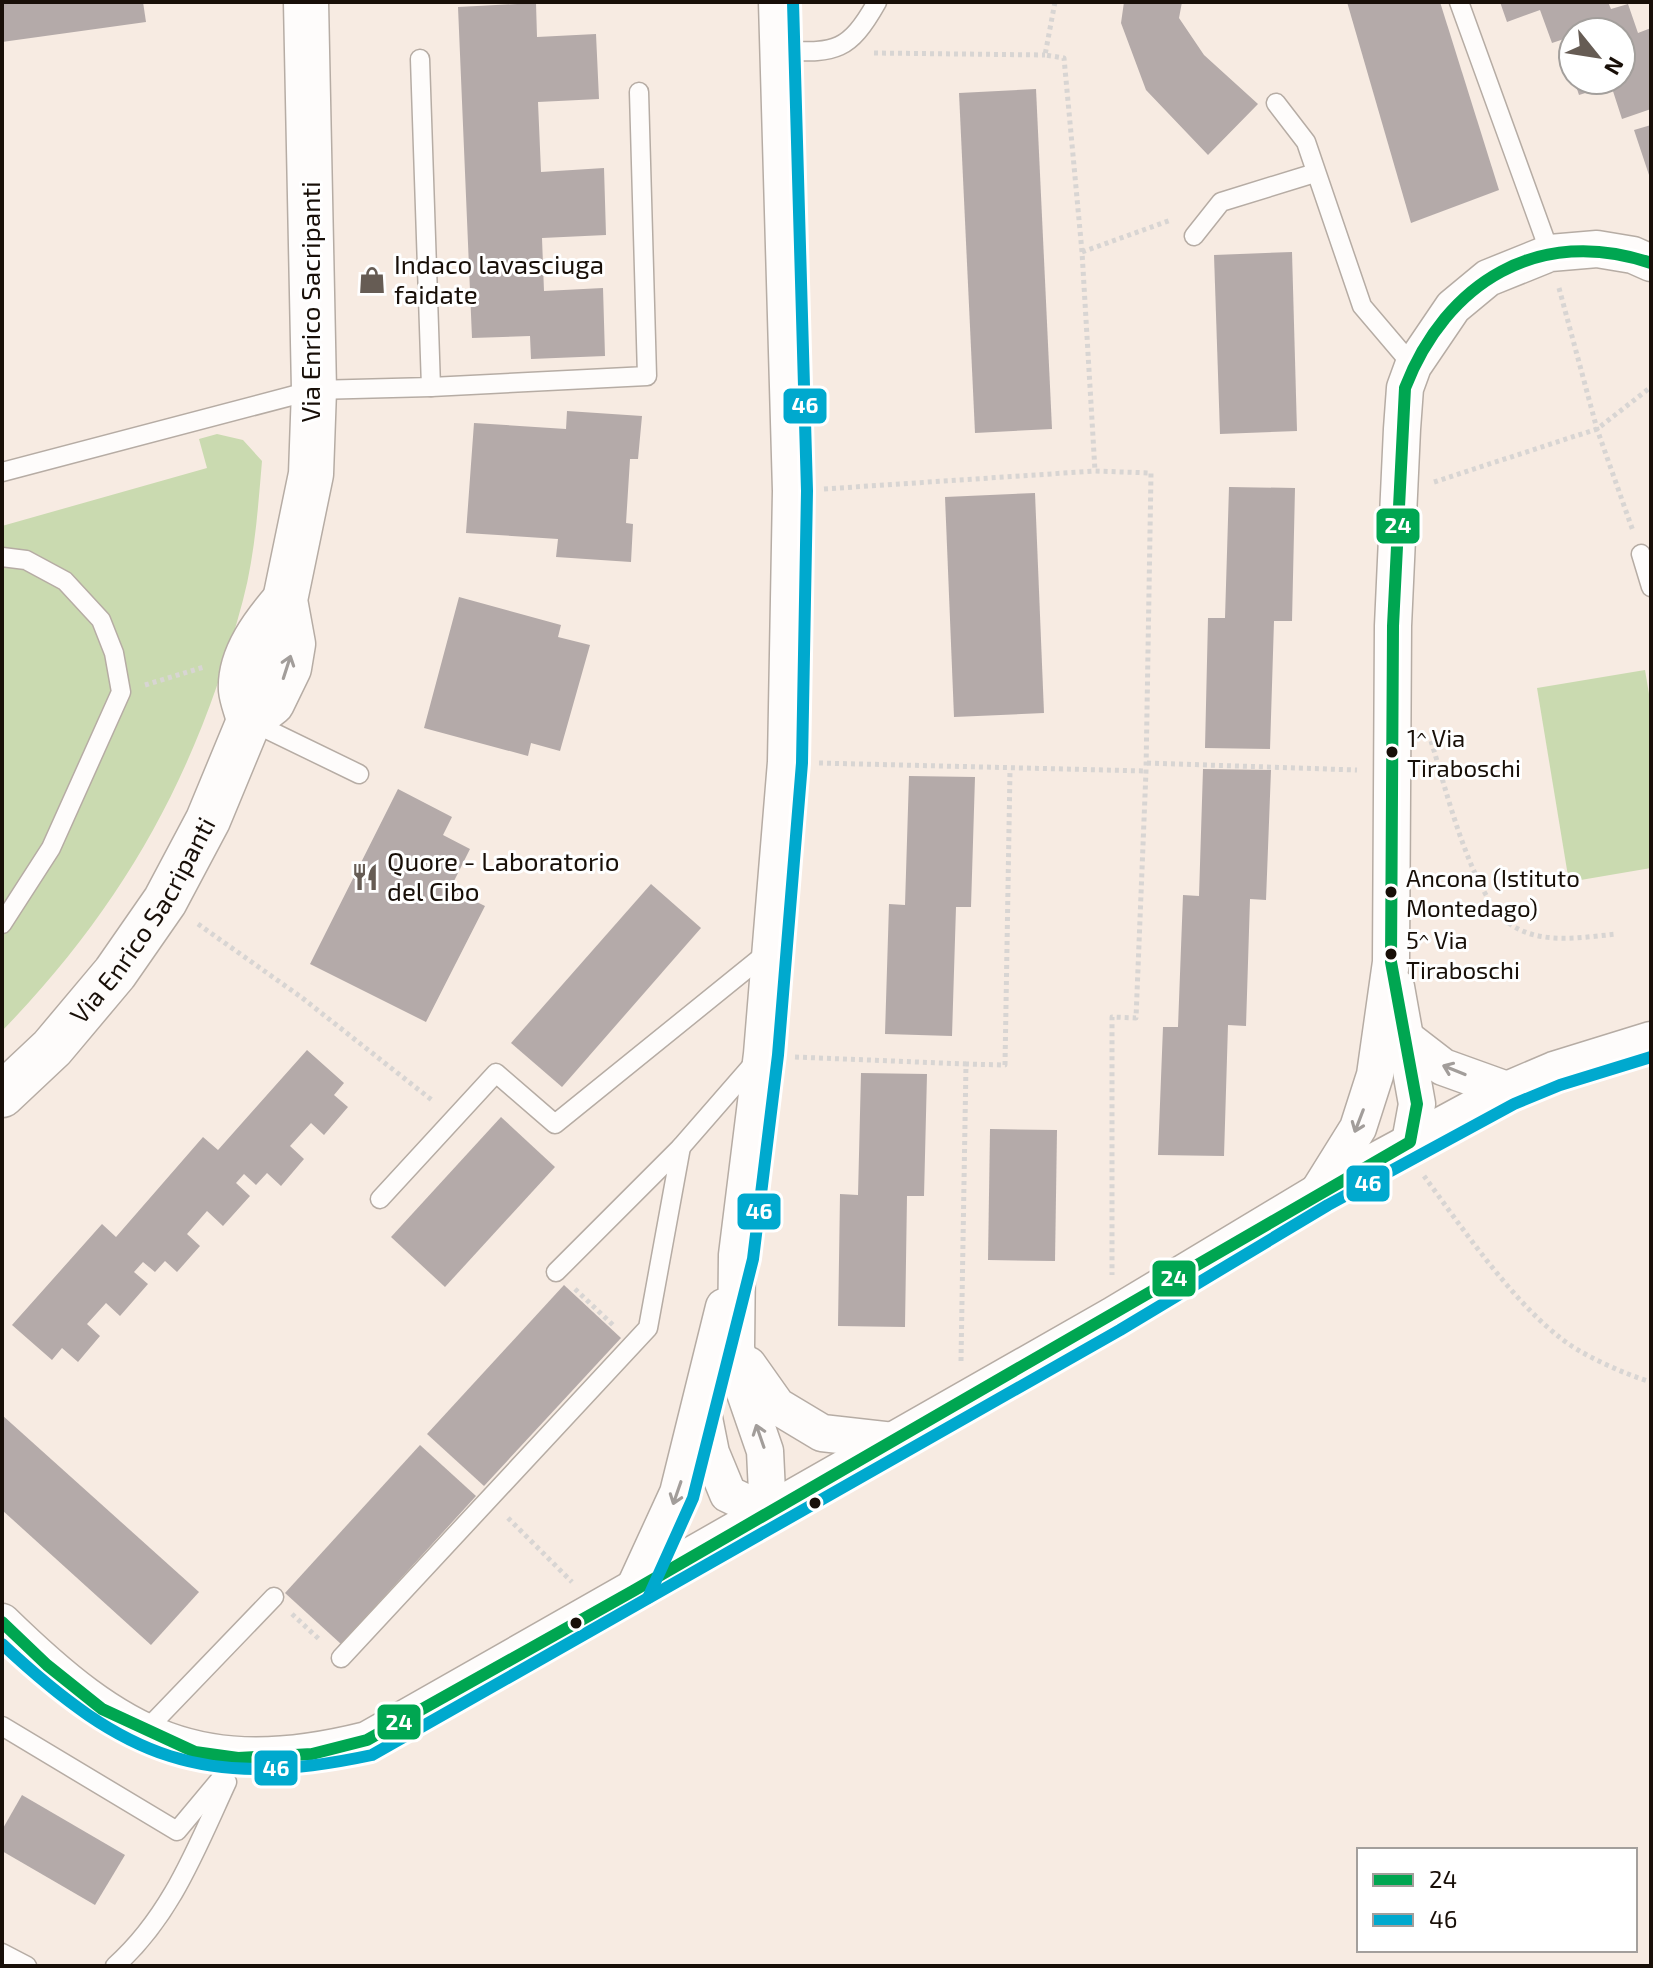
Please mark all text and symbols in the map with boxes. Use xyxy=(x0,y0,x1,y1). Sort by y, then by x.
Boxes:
north arrow xyxy=(1557,16,1637,96)
text: N xyxy=(1600,53,1630,80)
street label: Via Enrico Sacripanti xyxy=(294,181,325,423)
place label: Indaco lavasciuga faidate xyxy=(394,248,604,309)
shop icon: Indaco lavasciuga faidate xyxy=(357,265,387,295)
line badge: 46 xyxy=(782,387,828,425)
text: 46 xyxy=(792,391,819,417)
line badge: 24 xyxy=(1375,507,1421,545)
text: 24 xyxy=(1385,511,1411,537)
one-way arrow xyxy=(281,655,296,680)
place label: 1^ Via Tiraboschi xyxy=(1407,723,1521,782)
marker: 1^ Via Tiraboschi xyxy=(1384,744,1400,760)
street label: Via Enrico Sacripanti xyxy=(63,811,221,1029)
place label: Quore - Laboratorio del Cibo xyxy=(387,845,620,906)
restaurant icon: Quore - Laboratorio del Cibo xyxy=(350,862,380,892)
place label: Ancona (Istituto Montedago) xyxy=(1406,863,1580,922)
marker: Ancona (Istituto Montedago) xyxy=(1383,884,1399,900)
place label: 5^ Via Tiraboschi xyxy=(1406,925,1520,984)
marker: 5^ Via Tiraboschi xyxy=(1383,946,1399,962)
one-way arrow xyxy=(1442,1062,1467,1077)
one-way arrow xyxy=(1351,1108,1365,1133)
line badge: 46 xyxy=(1345,1164,1391,1203)
text: 46 xyxy=(1355,1169,1382,1195)
line badge: 46 xyxy=(736,1192,782,1231)
text: 46 xyxy=(746,1197,773,1223)
line badge: 24 xyxy=(1151,1259,1197,1298)
text: 24 xyxy=(1161,1264,1187,1290)
one-way arrow xyxy=(751,1423,766,1448)
one-way arrow xyxy=(668,1481,683,1506)
unlabelled marker xyxy=(807,1495,823,1511)
unlabelled marker xyxy=(568,1615,584,1631)
line badge: 24 xyxy=(376,1703,422,1741)
text: 24 xyxy=(386,1708,412,1734)
line badge: 46 xyxy=(253,1749,299,1787)
text: 46 xyxy=(263,1754,290,1780)
legend xyxy=(1357,1848,1637,1952)
text: 24 xyxy=(1429,1864,1457,1893)
text: 46 xyxy=(1429,1904,1458,1933)

